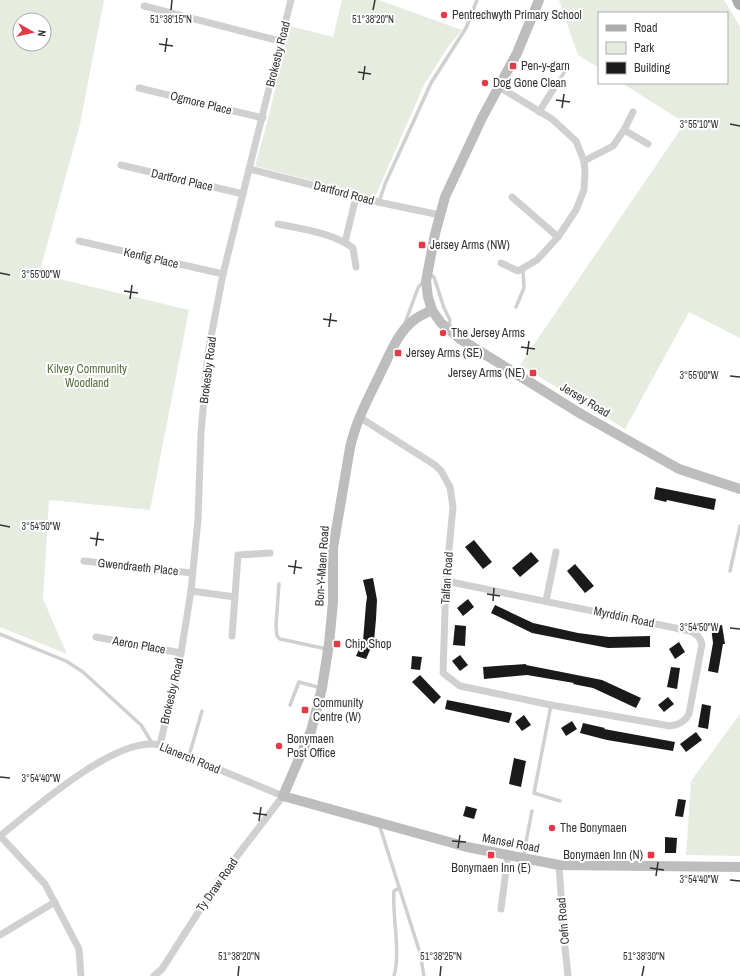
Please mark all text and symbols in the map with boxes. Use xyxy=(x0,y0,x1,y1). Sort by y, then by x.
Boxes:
place label: Pentrechwyth Primary School xyxy=(452,7,582,23)
marker: Pentrechwyth Primary School xyxy=(439,10,449,20)
north arrow xyxy=(12,12,52,52)
legend xyxy=(598,12,728,84)
text: 51°38'15"N xyxy=(150,13,192,26)
text: 51°38'20"N xyxy=(352,13,394,26)
street label: Brokesby Road xyxy=(262,19,294,89)
text: Road xyxy=(634,20,658,36)
text: N xyxy=(35,29,49,38)
text: Park xyxy=(634,40,654,56)
place label: Pen-y-garn xyxy=(521,58,570,74)
text: Building xyxy=(634,60,671,76)
marker: Pen-y-garn xyxy=(508,61,518,71)
place label: Dog Gone Clean xyxy=(493,75,566,91)
marker: Dog Gone Clean xyxy=(480,78,490,88)
street label: Ogmore Place xyxy=(169,88,233,118)
text: 3°55'10"W xyxy=(679,118,719,131)
street label: Dartford Place xyxy=(150,165,214,195)
street label: Dartford Road xyxy=(312,177,376,209)
place label: Jersey Arms (NW) xyxy=(430,237,510,253)
marker: Jersey Arms (NW) xyxy=(417,240,427,250)
street label: Kenfig Place xyxy=(122,244,180,272)
text: 3°55'00"W xyxy=(21,268,61,281)
place label: The Jersey Arms xyxy=(451,325,525,341)
marker: The Jersey Arms xyxy=(438,328,448,338)
street label: Brokesby Road xyxy=(196,336,220,404)
place label: Jersey Arms (SE) xyxy=(406,345,483,361)
marker: Jersey Arms (SE) xyxy=(393,348,403,358)
park label: Kilvey Community Woodland xyxy=(47,361,127,391)
place label: Jersey Arms (NE) xyxy=(448,365,525,381)
marker: Jersey Arms (NE) xyxy=(528,368,538,378)
text: 3°55'00"W xyxy=(679,369,719,382)
street label: Jersey Road xyxy=(557,379,613,421)
text: 3°54'50"W xyxy=(21,520,61,533)
street label: Bon-Y-Maen Road xyxy=(311,525,333,607)
street label: Talfan Road xyxy=(437,551,457,605)
street label: Gwendraeth Place xyxy=(97,555,179,579)
street label: Myrddin Road xyxy=(592,603,656,631)
text: 3°54'50"W xyxy=(679,621,719,634)
street label: Aeron Place xyxy=(110,632,167,658)
place label: Chip Shop xyxy=(345,636,392,652)
marker: Chip Shop xyxy=(332,639,342,649)
street label: Brokesby Road xyxy=(157,656,187,726)
place label: Community Centre (W) xyxy=(313,695,363,725)
marker: Community Centre (W) xyxy=(300,705,310,715)
place label: Bonymaen Post Office xyxy=(287,731,336,761)
street label: Llanerch Road xyxy=(157,739,223,777)
marker: Bonymaen Post Office xyxy=(274,741,284,751)
text: 3°54'40"W xyxy=(21,772,61,785)
place label: The Bonymaen xyxy=(560,820,627,836)
marker: The Bonymaen xyxy=(547,823,557,833)
street label: Mansel Road xyxy=(481,830,541,856)
place label: Bonymaen Inn (N) xyxy=(563,847,643,863)
marker: Bonymaen Inn (E) xyxy=(486,850,496,860)
marker: Bonymaen Inn (N) xyxy=(646,850,656,860)
street label: Ty Draw Road xyxy=(193,855,241,915)
place label: Bonymaen Inn (E) xyxy=(451,860,531,876)
text: 3°54'40"W xyxy=(679,873,719,886)
street label: Cefn Road xyxy=(553,897,573,945)
text: 51°38'20"N xyxy=(218,950,260,963)
text: 51°38'25"N xyxy=(420,950,462,963)
text: 51°38'30"N xyxy=(623,950,665,963)

